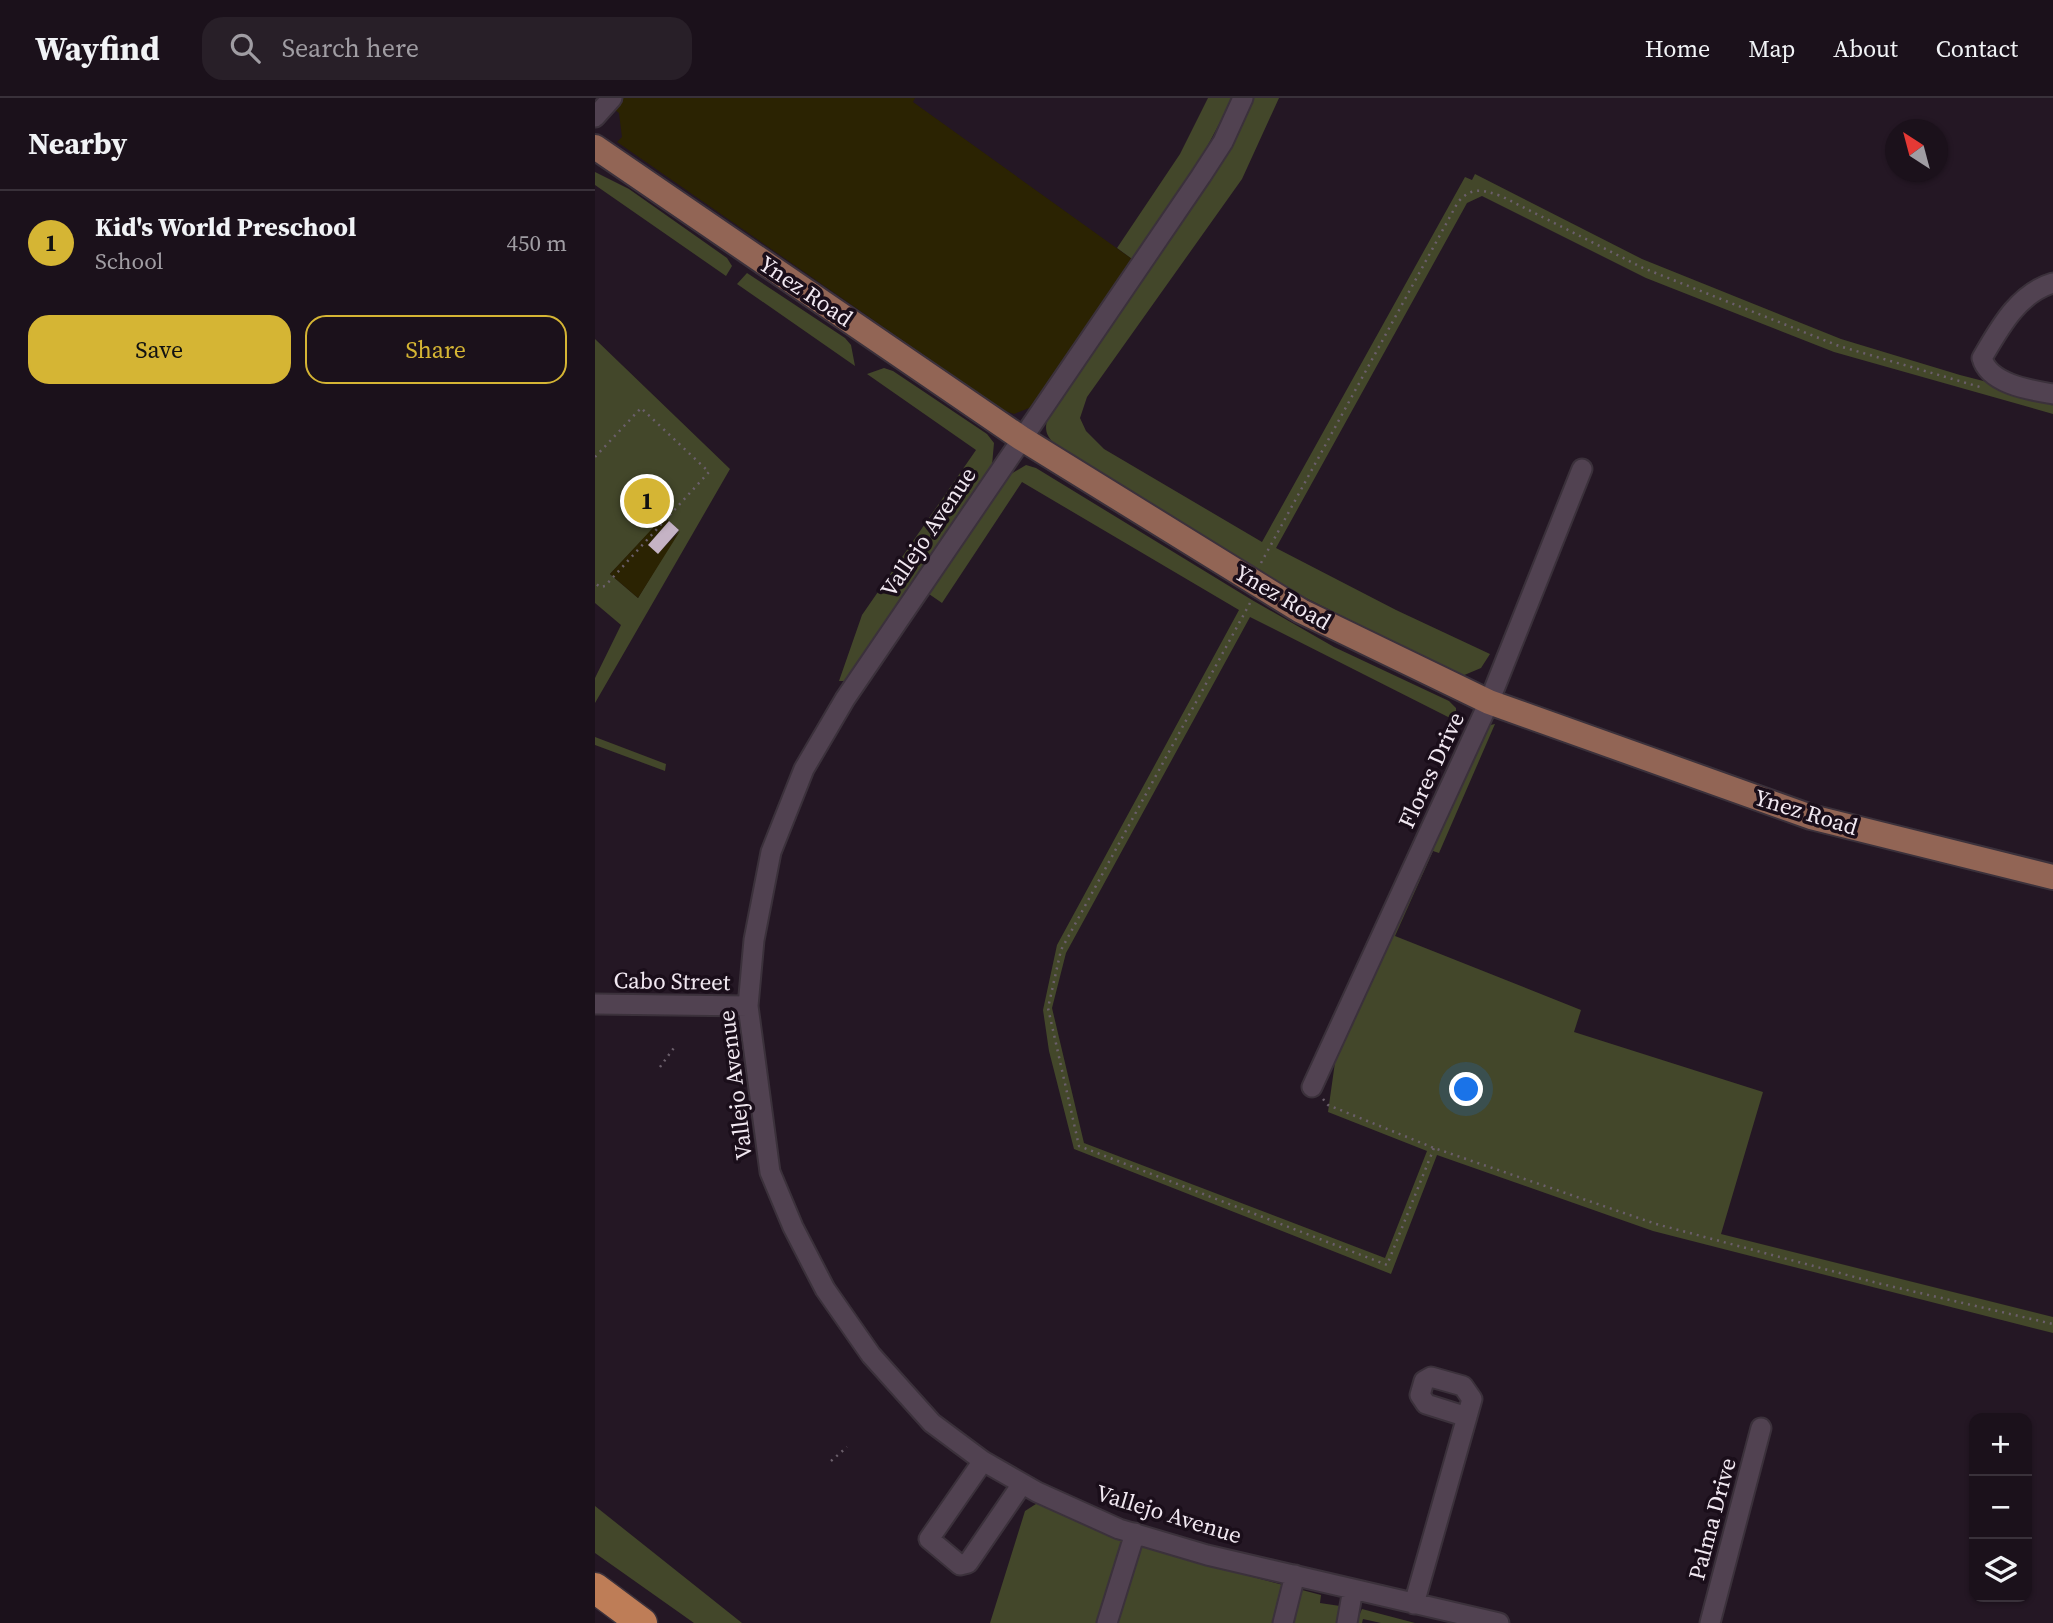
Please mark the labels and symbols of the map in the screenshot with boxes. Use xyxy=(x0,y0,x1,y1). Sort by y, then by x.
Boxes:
north arrow xyxy=(1885,119,1948,182)
street label: Ynez Road xyxy=(753,248,859,334)
street label: Vallejo Avenue xyxy=(873,461,983,603)
pin: 1 xyxy=(624,475,670,527)
street label: Ynez Road xyxy=(1229,556,1337,638)
street label: Flores Drive xyxy=(1390,707,1472,833)
street label: Ynez Road xyxy=(1750,781,1862,843)
street label: Cabo Street xyxy=(613,964,731,998)
street label: Vallejo Avenue xyxy=(710,1008,760,1162)
your location xyxy=(1449,1072,1483,1106)
street label: Palma Drive xyxy=(1680,1454,1744,1584)
street label: Vallejo Avenue xyxy=(1092,1477,1246,1551)

